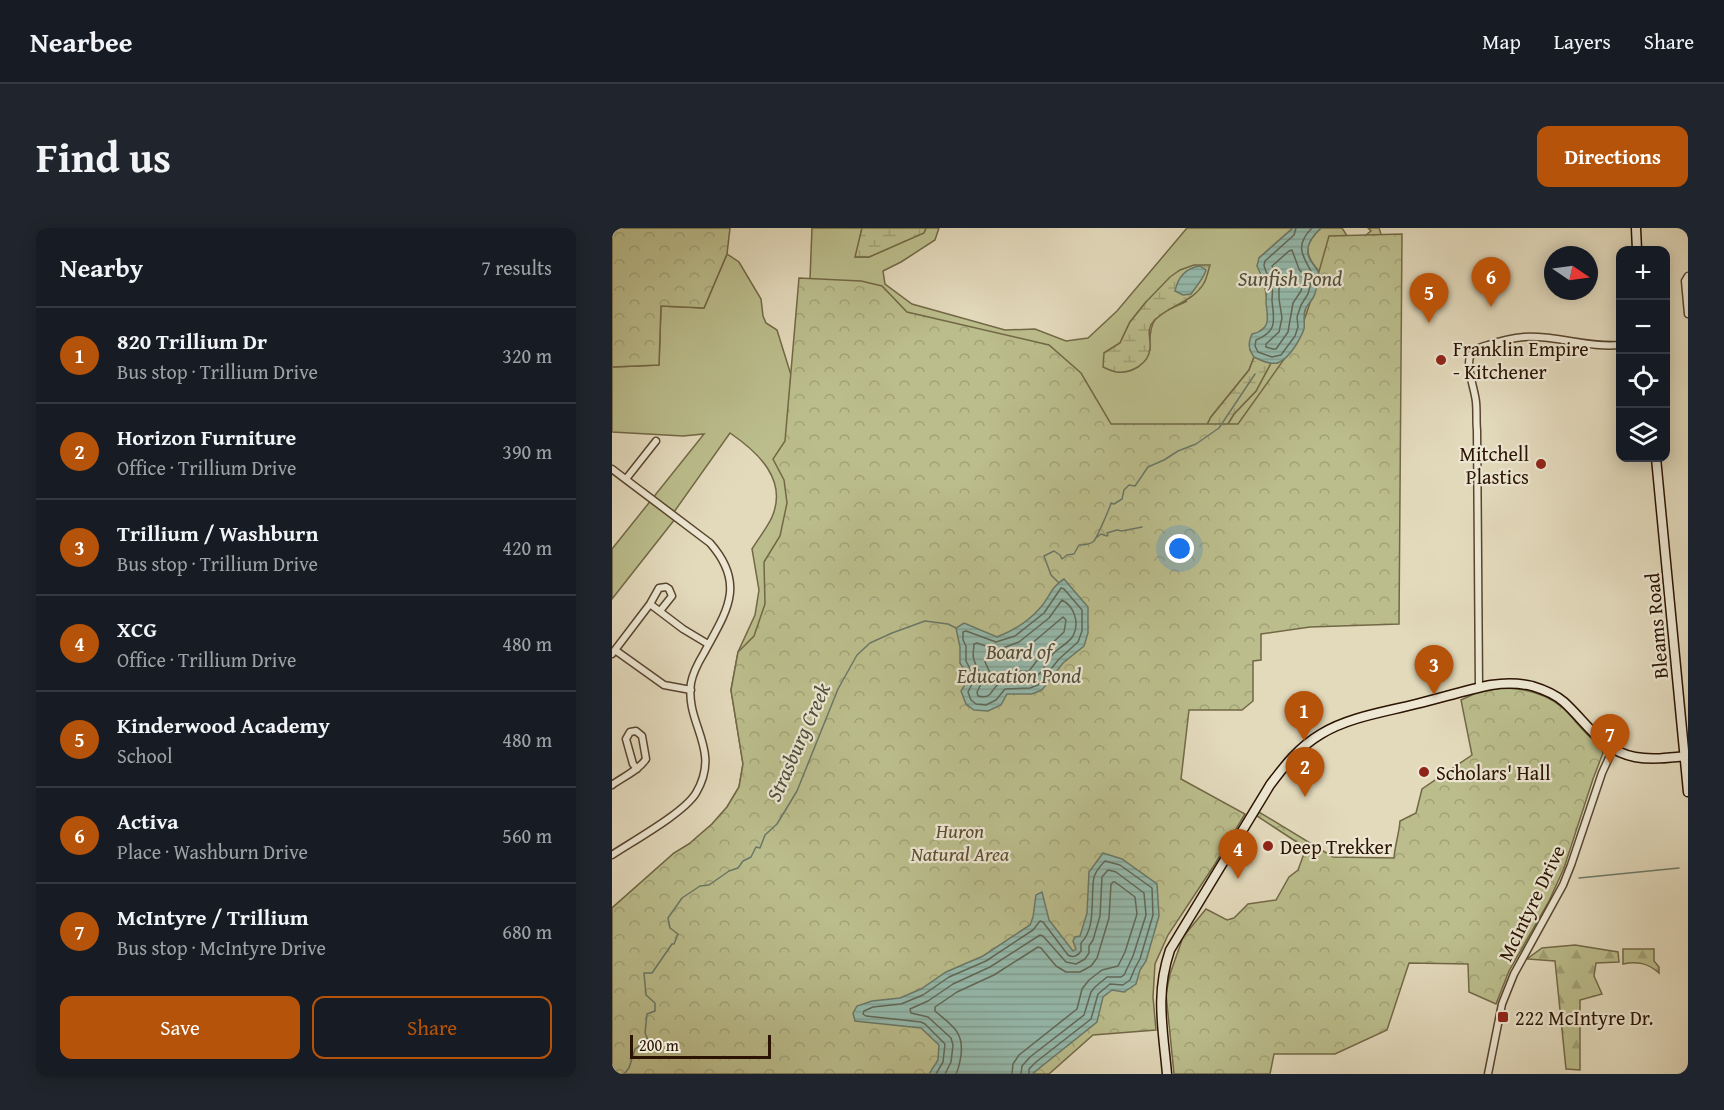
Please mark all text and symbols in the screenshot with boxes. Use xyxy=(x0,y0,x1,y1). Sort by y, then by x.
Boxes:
text: Nearbee xyxy=(30,21,133,62)
text: Map xyxy=(1482,26,1521,57)
text: Layers xyxy=(1554,26,1611,57)
text: Share xyxy=(1644,26,1694,57)
text: Find us xyxy=(36,126,171,187)
button: Directions xyxy=(1537,126,1688,187)
north arrow xyxy=(1544,246,1598,300)
map controls xyxy=(1616,246,1670,462)
button: + xyxy=(1616,246,1670,300)
text: Nearby xyxy=(60,248,143,287)
text: 7 results xyxy=(481,253,552,282)
pin: 6 xyxy=(1472,257,1510,307)
water label: Sunfish Pond xyxy=(1238,263,1342,294)
pin: 5 xyxy=(1410,274,1448,323)
button: − xyxy=(1616,300,1670,354)
text: 820 Trillium Dr xyxy=(117,325,267,357)
place label: Franklin Empire - Kitchener xyxy=(1453,334,1589,386)
text: 1 xyxy=(74,341,85,370)
text: 320 m xyxy=(502,341,552,370)
marker: Franklin Empire - Kitchener xyxy=(1434,353,1448,367)
button: locate xyxy=(1616,354,1670,408)
text: Bus stop · Trillium Drive xyxy=(117,357,318,386)
button: layers xyxy=(1616,408,1670,462)
text: Horizon Furniture xyxy=(117,421,296,453)
text: 2 xyxy=(74,437,85,466)
text: 390 m xyxy=(502,437,552,466)
place label: Mitchell Plastics xyxy=(1460,439,1529,491)
text: Office · Trillium Drive xyxy=(117,453,296,482)
marker: Mitchell Plastics xyxy=(1534,457,1548,471)
text: Trillium / Washburn xyxy=(117,517,318,549)
text: 3 xyxy=(74,533,85,562)
text: 420 m xyxy=(502,533,552,562)
your location xyxy=(1165,534,1194,563)
text: Bus stop · Trillium Drive xyxy=(117,549,318,578)
street label: Bleams Road xyxy=(1637,571,1675,680)
text: XCG xyxy=(117,613,157,645)
text: 4 xyxy=(74,629,85,658)
text: 480 m xyxy=(502,629,552,658)
water label: Board of Education Pond xyxy=(956,636,1081,691)
text: Office · Trillium Drive xyxy=(117,645,296,674)
pin: 3 xyxy=(1414,646,1454,695)
water label: Strasburg Creek xyxy=(758,677,838,806)
pin: 1 xyxy=(1284,692,1324,741)
text: Kinderwood Academy xyxy=(117,709,330,741)
pin: 7 xyxy=(1590,714,1630,764)
text: 5 xyxy=(74,725,85,754)
text: 480 m xyxy=(502,725,552,754)
text: School xyxy=(117,741,173,770)
pin: 2 xyxy=(1286,748,1324,797)
place label: Scholars' Hall xyxy=(1436,758,1551,787)
marker: Scholars' Hall xyxy=(1417,765,1431,779)
text: Activa xyxy=(117,805,178,837)
park label: Huron Natural Area xyxy=(910,816,1010,868)
text: 6 xyxy=(74,821,85,850)
text: 560 m xyxy=(502,821,552,850)
pin: 4 xyxy=(1218,830,1258,879)
place label: Deep Trekker xyxy=(1280,832,1392,861)
text: Place · Washburn Drive xyxy=(117,837,308,866)
marker: Deep Trekker xyxy=(1261,839,1275,853)
street label: McIntyre Drive xyxy=(1490,840,1572,966)
text: McIntyre / Trillium xyxy=(117,901,309,933)
text: 7 xyxy=(74,917,85,946)
text: 680 m xyxy=(502,917,552,946)
text: Bus stop · McIntyre Drive xyxy=(117,933,326,962)
button: Save xyxy=(60,996,300,1059)
button: Share xyxy=(312,996,552,1059)
place label: 222 McIntyre Dr. xyxy=(1515,1003,1653,1032)
marker: 222 McIntyre Dr. xyxy=(1496,1010,1510,1024)
scale bar xyxy=(630,1032,771,1060)
text: 200 m xyxy=(639,1033,679,1057)

